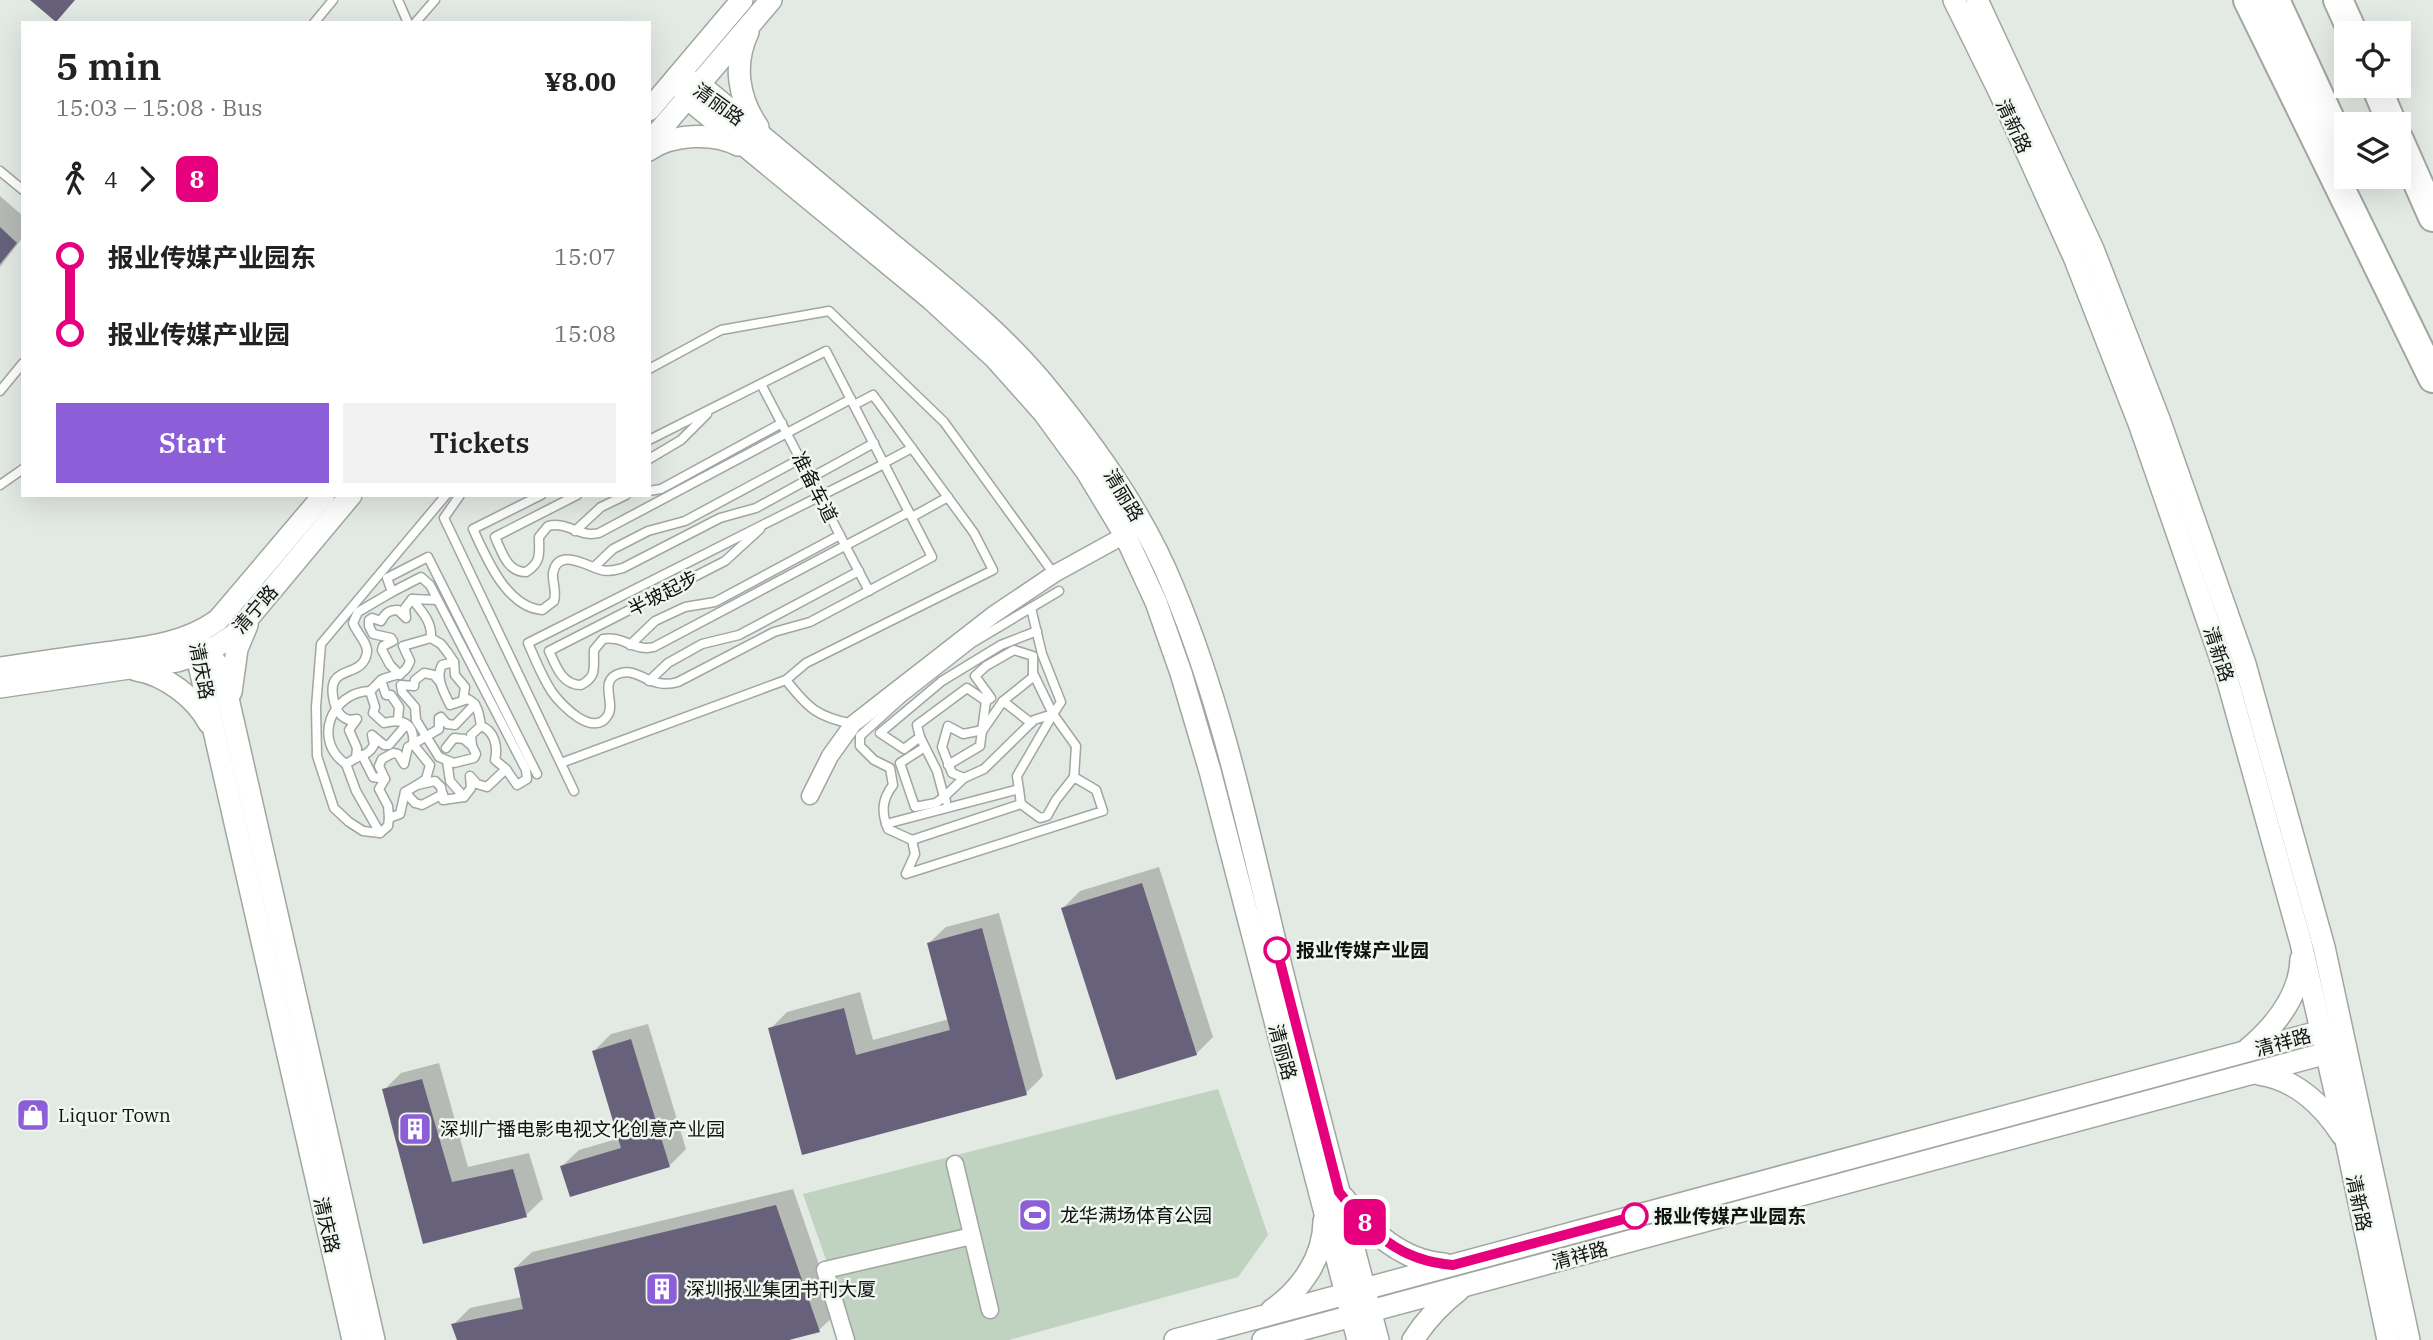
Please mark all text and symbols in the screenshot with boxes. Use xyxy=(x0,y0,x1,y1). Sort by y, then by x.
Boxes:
map controls xyxy=(2334,21,2411,189)
button: locate xyxy=(2334,21,2411,98)
text: 5 min xyxy=(56,41,162,90)
text: ¥8.00 xyxy=(544,64,616,98)
street label: 清丽路 xyxy=(689,78,749,130)
text: 15:03 – 15:08 · Bus xyxy=(56,92,263,122)
street label: 清新路 xyxy=(1991,95,2037,157)
button: layers xyxy=(2334,112,2411,189)
icon: walk xyxy=(56,160,94,198)
icon: forward xyxy=(128,160,166,198)
text: 8 xyxy=(190,163,204,195)
text: 4 xyxy=(104,164,118,194)
text: 报业传媒产业园东 xyxy=(108,240,316,274)
text: 15:07 xyxy=(554,241,616,271)
text: 报业传媒产业园 xyxy=(108,317,290,351)
text: 15:08 xyxy=(554,318,616,348)
button: Start xyxy=(56,403,329,483)
button: Tickets xyxy=(343,403,616,483)
street label: 准备车道 xyxy=(787,448,843,526)
street label: 清丽路 xyxy=(1099,464,1149,526)
street label: 半坡起步 xyxy=(624,565,702,621)
street label: 清宁路 xyxy=(227,580,283,638)
street label: 清新路 xyxy=(2199,623,2239,685)
street label: 清庆路 xyxy=(185,641,219,701)
marker: 报业传媒产业园 xyxy=(1264,937,1290,963)
place label: 报业传媒产业园 xyxy=(1296,938,1429,962)
street label: 清丽路 xyxy=(1264,1021,1302,1083)
street label: 清祥路 xyxy=(2252,1023,2314,1061)
shop icon: Liquor Town xyxy=(14,1096,52,1134)
place label: Liquor Town xyxy=(58,1103,171,1127)
building icon: 深圳广播电影电视文化创意产业园 xyxy=(396,1110,434,1148)
place label: 深圳广播电影电视文化创意产业园 xyxy=(440,1117,725,1141)
street label: 清新路 xyxy=(2341,1173,2377,1233)
street label: 清庆路 xyxy=(309,1195,345,1255)
sports icon: 龙华满场体育公园 xyxy=(1016,1196,1054,1234)
line badge: 8 xyxy=(1342,1199,1388,1245)
place label: 龙华满场体育公园 xyxy=(1060,1203,1212,1227)
marker: 报业传媒产业园东 xyxy=(1622,1203,1648,1229)
place label: 报业传媒产业园东 xyxy=(1654,1204,1806,1228)
text: 8 xyxy=(1358,1206,1372,1238)
street label: 清祥路 xyxy=(1549,1236,1611,1274)
building icon: 深圳报业集团书刊大厦 xyxy=(643,1270,681,1308)
place label: 深圳报业集团书刊大厦 xyxy=(686,1277,876,1301)

